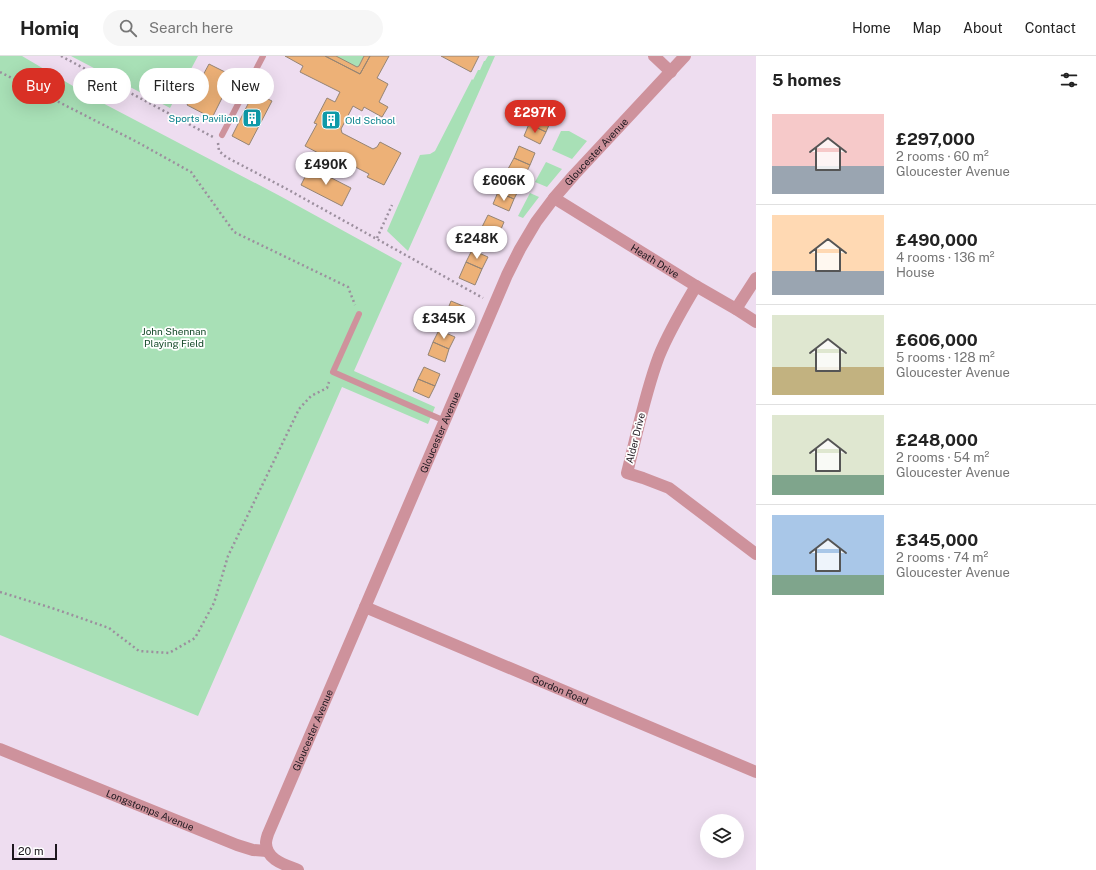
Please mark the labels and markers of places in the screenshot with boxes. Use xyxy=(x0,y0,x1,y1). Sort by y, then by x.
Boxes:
pin: £297K xyxy=(507,100,563,134)
building icon: Sports Pavilion xyxy=(241,107,263,129)
building icon: Old School xyxy=(320,109,342,131)
place label: Sports Pavilion xyxy=(168,112,238,124)
place label: Old School xyxy=(345,114,396,126)
pin: £490K xyxy=(298,152,354,186)
pin: £606K xyxy=(476,168,532,202)
pin: £248K xyxy=(449,226,505,260)
pin: £345K xyxy=(416,306,472,340)

